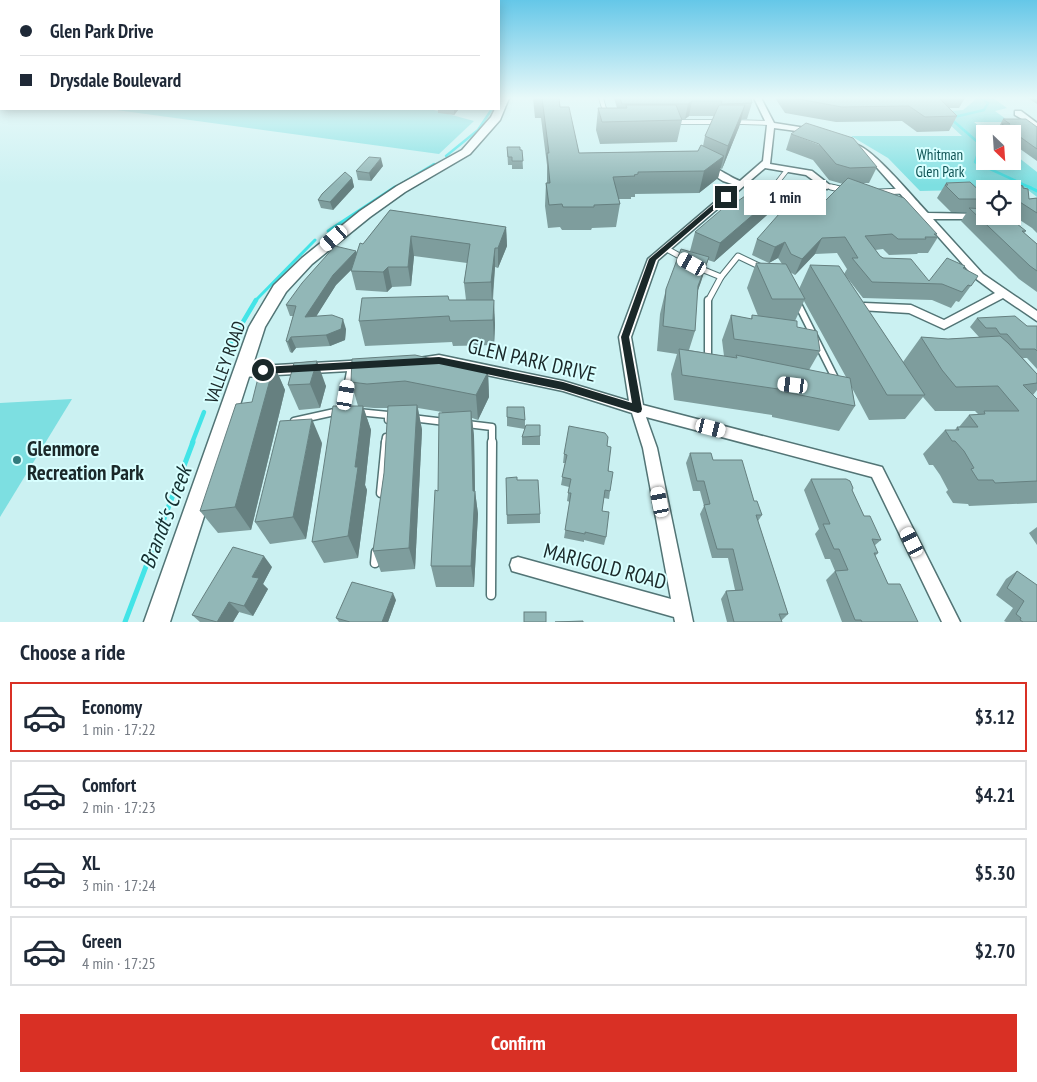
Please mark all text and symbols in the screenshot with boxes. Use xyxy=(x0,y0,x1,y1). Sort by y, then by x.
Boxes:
text: Glen Park Drive xyxy=(50,19,154,43)
text: Drysdale Boulevard xyxy=(50,68,181,92)
north arrow xyxy=(976,125,1021,170)
map controls xyxy=(976,125,1021,225)
park label: Whitman Glen Park xyxy=(915,145,965,181)
callout: 1 min xyxy=(744,180,826,214)
button: locate xyxy=(976,180,1021,225)
route end xyxy=(715,186,737,208)
text: 1 min xyxy=(769,187,801,207)
car xyxy=(317,222,350,254)
car xyxy=(675,250,708,278)
street label: VALLEY ROAD xyxy=(199,318,251,407)
street label: GLEN PARK DRIVE xyxy=(465,332,599,388)
route start xyxy=(252,359,274,381)
car xyxy=(777,376,808,394)
car xyxy=(336,379,355,411)
car xyxy=(694,417,727,439)
place label: Glenmore Recreation Park xyxy=(27,435,144,486)
marker: Glenmore Recreation Park xyxy=(11,454,23,466)
water label: Brandt's Creek xyxy=(133,459,198,572)
car xyxy=(649,486,670,518)
car xyxy=(898,525,925,559)
street label: MARIGOLD ROAD xyxy=(541,537,669,595)
text: Choose a ride xyxy=(20,638,125,666)
icon: car xyxy=(22,695,67,740)
text: Economy xyxy=(82,695,142,719)
text: $3.12 xyxy=(975,705,1015,729)
text: 1 min · 17:22 xyxy=(82,719,156,739)
icon: car xyxy=(22,773,67,818)
text: Comfort xyxy=(82,773,136,797)
text: $4.21 xyxy=(975,783,1015,807)
text: 2 min · 17:23 xyxy=(82,797,156,817)
icon: car xyxy=(22,851,67,896)
text: XL xyxy=(82,851,100,875)
text: $5.30 xyxy=(975,861,1015,885)
text: 3 min · 17:24 xyxy=(82,875,156,895)
icon: car xyxy=(22,929,67,974)
text: Green xyxy=(82,929,122,953)
text: $2.70 xyxy=(975,939,1015,963)
text: 4 min · 17:25 xyxy=(82,953,156,973)
button: Confirm xyxy=(20,1014,1017,1072)

